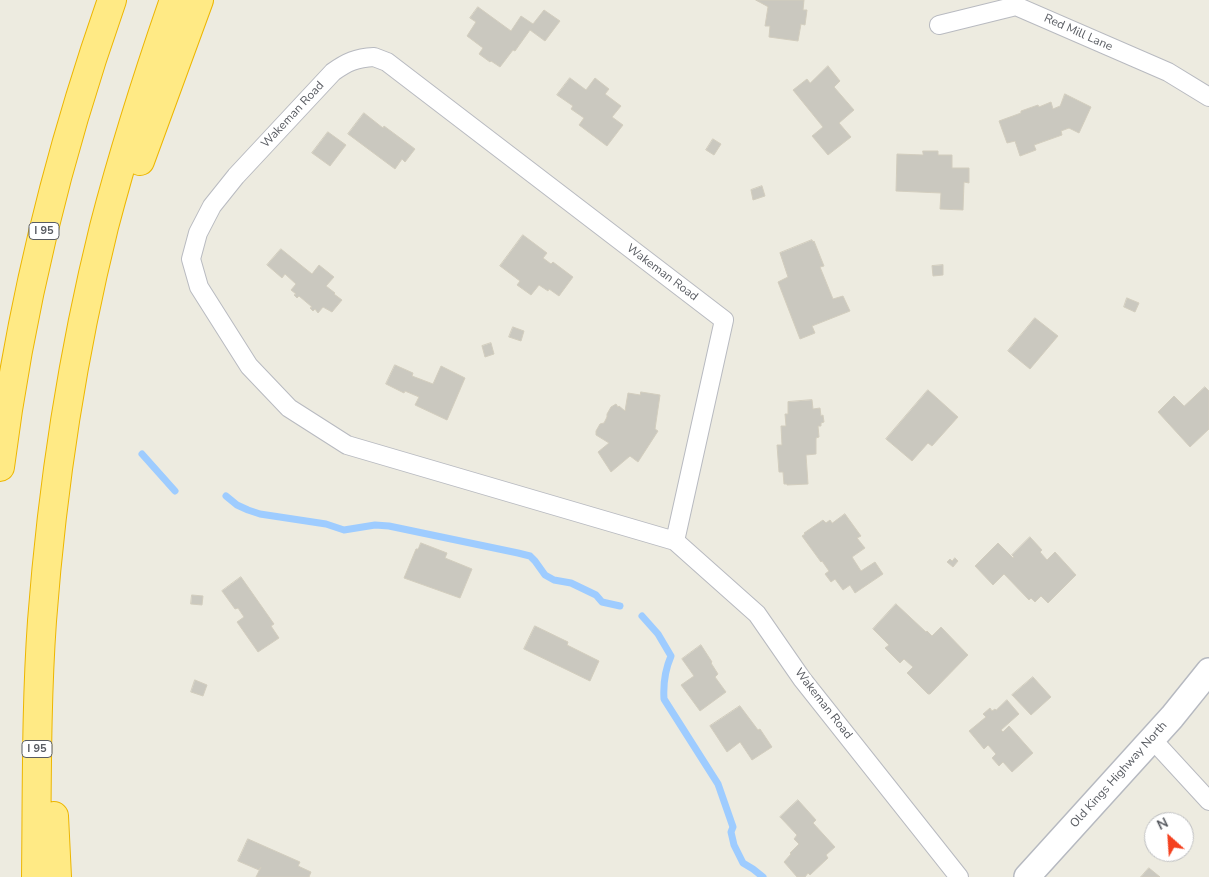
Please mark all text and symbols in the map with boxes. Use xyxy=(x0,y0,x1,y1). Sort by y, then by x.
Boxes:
street label: Red Mill Lane xyxy=(1041,11,1115,55)
street label: Wakeman Road xyxy=(259,79,327,151)
road number: I 95 xyxy=(29,222,59,240)
street label: Wakeman Road xyxy=(623,242,701,304)
street label: Wakeman Road xyxy=(791,666,855,742)
street label: Old Kings Highway North xyxy=(1067,719,1171,831)
road number: I 95 xyxy=(22,741,52,758)
north arrow xyxy=(1144,812,1194,862)

